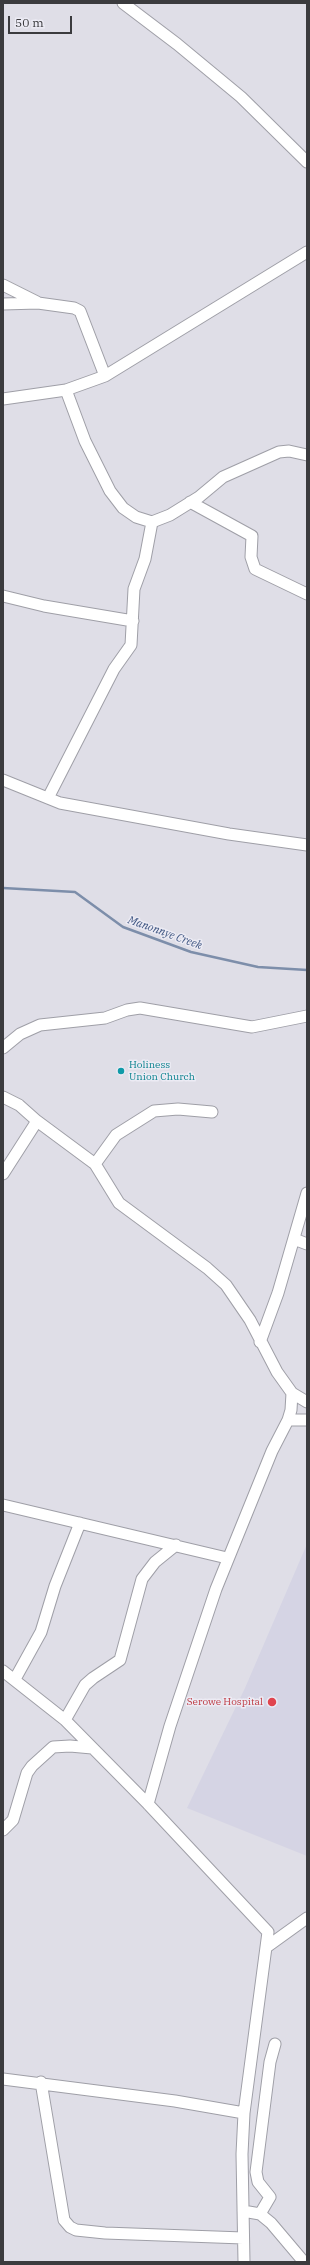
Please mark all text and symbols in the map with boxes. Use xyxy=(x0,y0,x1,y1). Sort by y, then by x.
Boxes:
scale bar xyxy=(10,8,74,34)
text: 50 m xyxy=(15,15,44,30)
water label: Manonnye Creek xyxy=(126,913,204,953)
place label: Holiness Union Church xyxy=(129,1059,195,1082)
marker: Holiness Union Church xyxy=(116,1066,126,1076)
place label: Serowe Hospital xyxy=(187,1696,263,1708)
marker: Serowe Hospital xyxy=(266,1696,278,1708)

